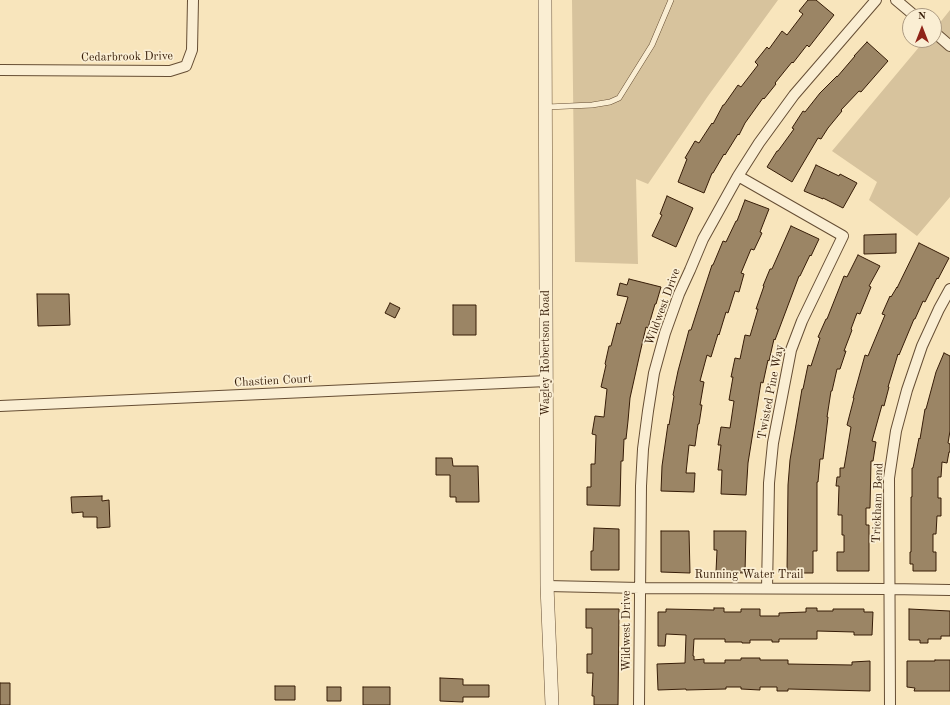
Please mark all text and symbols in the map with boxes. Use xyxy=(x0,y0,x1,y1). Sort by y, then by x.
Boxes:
north arrow xyxy=(902,8,942,48)
text: N xyxy=(918,11,926,22)
street label: Cedarbrook Drive xyxy=(81,49,173,65)
street label: Wildwest Drive xyxy=(642,267,684,347)
street label: Wagley Robertson Road xyxy=(539,290,553,416)
street label: Twisted Pine Way xyxy=(755,343,787,441)
street label: Chastien Court xyxy=(234,372,312,390)
street label: Trickham Bend xyxy=(869,463,887,543)
street label: Running Water Trail xyxy=(694,568,804,582)
street label: Wildwest Drive xyxy=(620,591,634,671)

